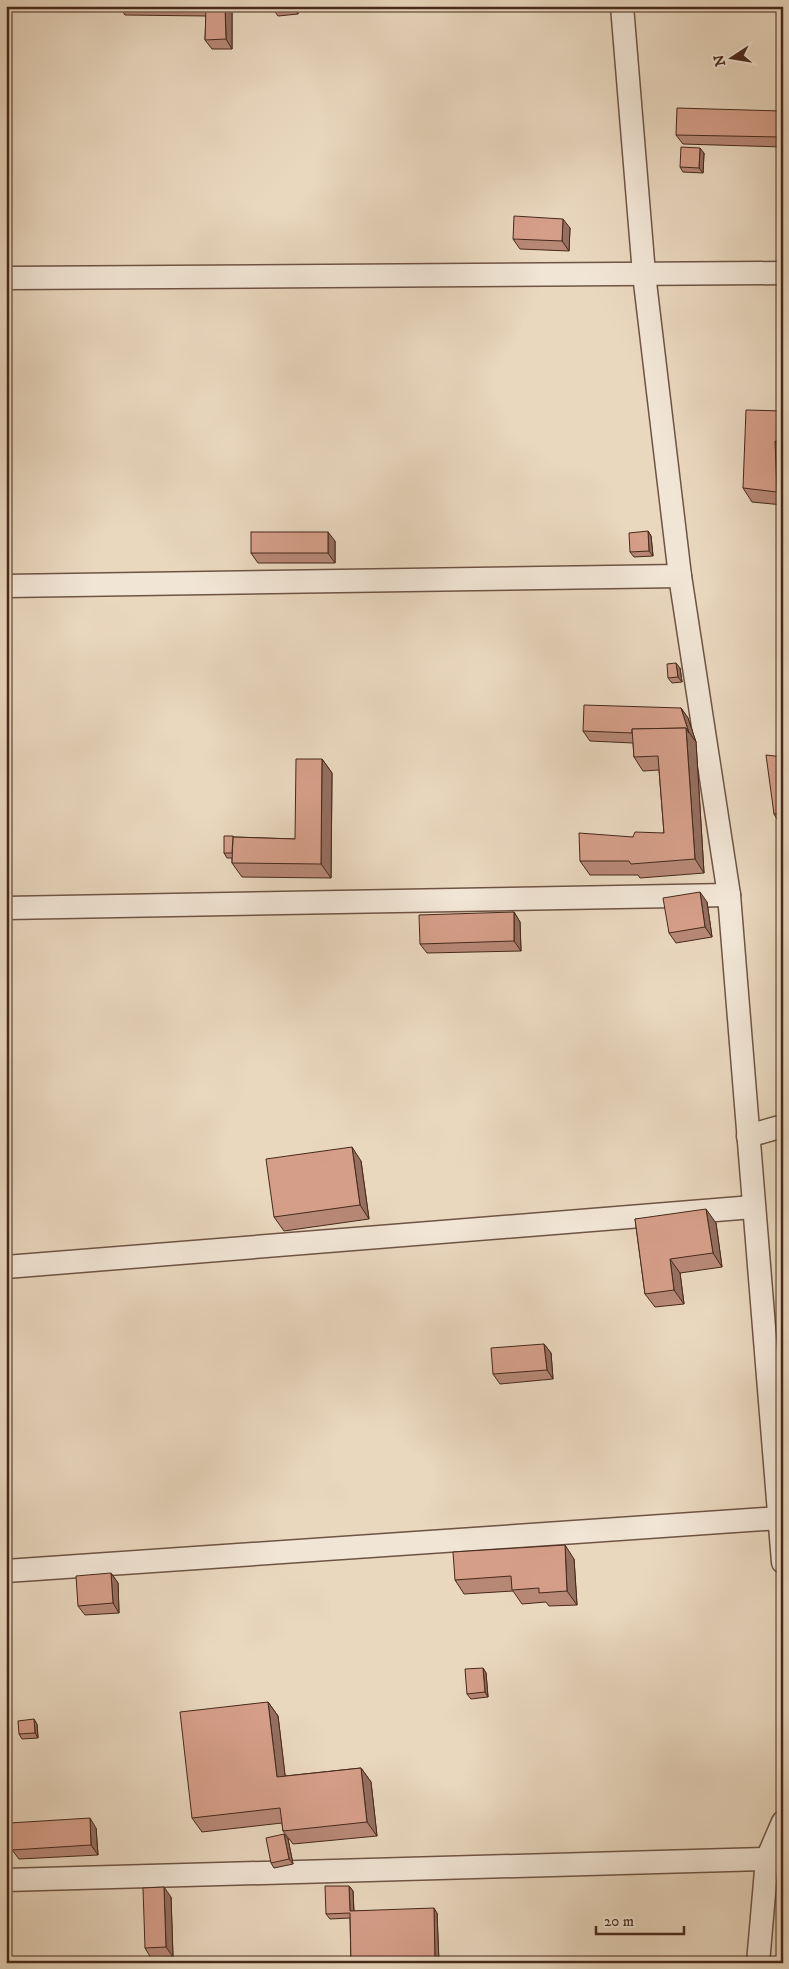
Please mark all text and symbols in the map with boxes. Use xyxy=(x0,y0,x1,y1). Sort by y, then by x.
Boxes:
north arrow xyxy=(706,32,756,82)
text: N xyxy=(710,53,730,68)
scale bar xyxy=(596,1904,684,1936)
text: 20 m xyxy=(604,1912,634,1931)

